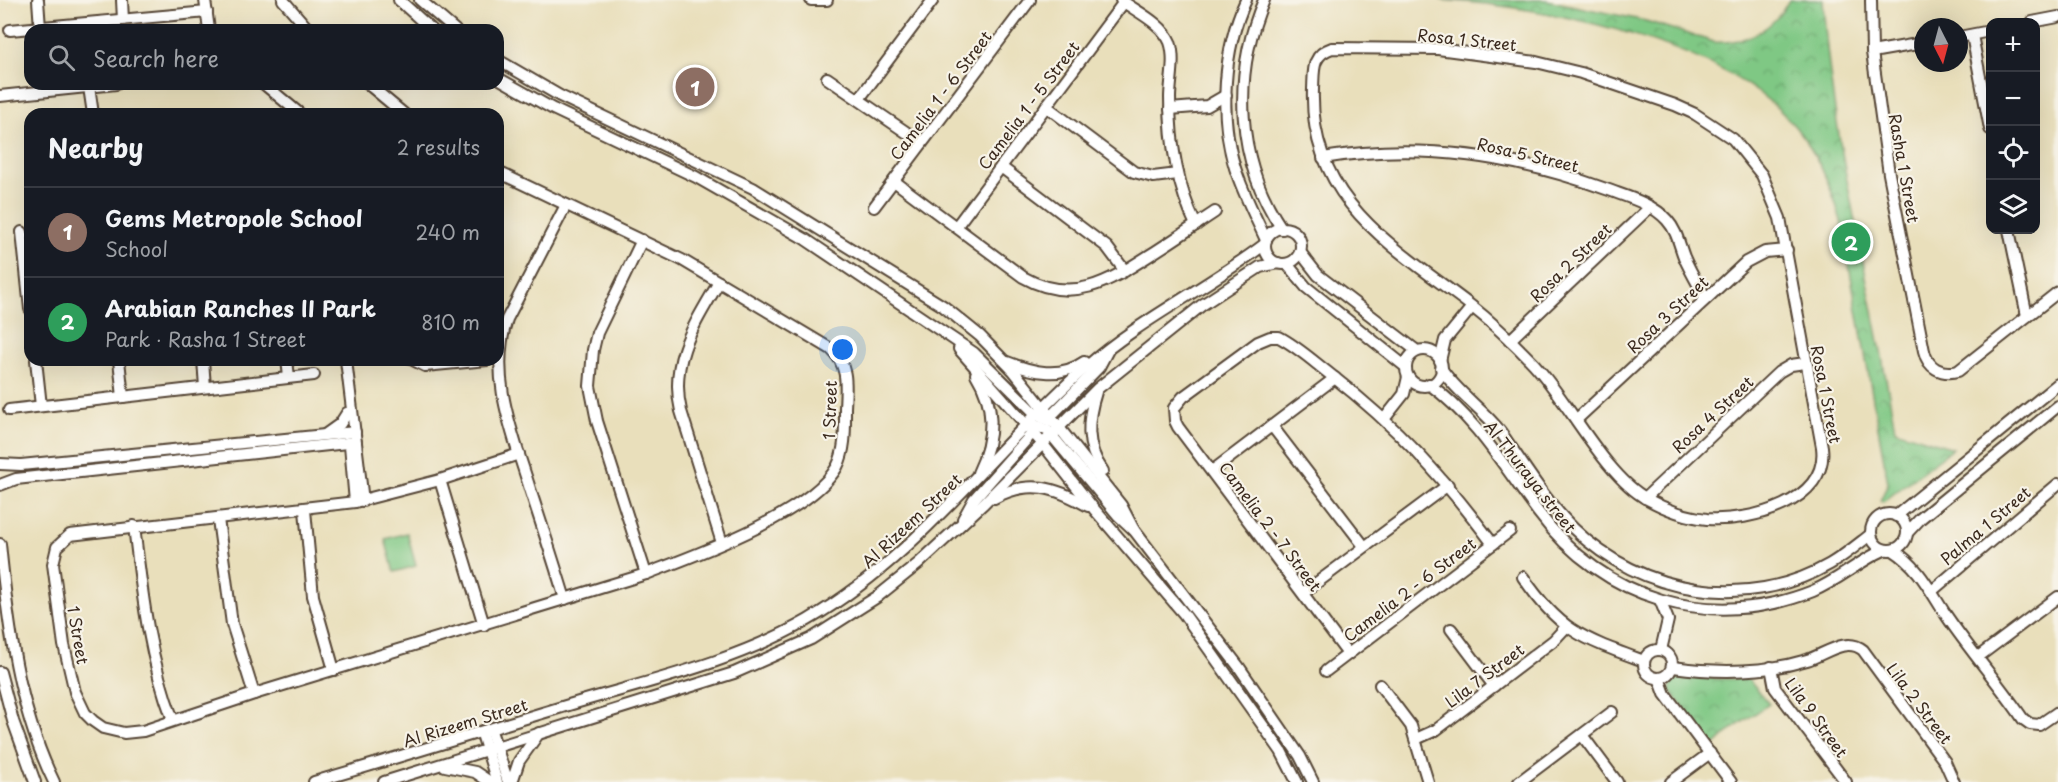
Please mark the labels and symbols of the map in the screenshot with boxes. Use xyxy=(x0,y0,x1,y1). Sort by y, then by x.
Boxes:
north arrow xyxy=(1914,18,1968,72)
street label: Rosa 1 Street xyxy=(1416,22,1518,56)
street label: Camelia 1 - 6 Street xyxy=(883,25,997,165)
street label: Camelia 1 - 5 Street xyxy=(972,35,1085,174)
pin: 1 xyxy=(676,64,714,110)
street label: Rasha 1 Street xyxy=(1884,111,1927,225)
street label: Rosa 5 Street xyxy=(1475,131,1582,177)
street label: Rosa 2 Street xyxy=(1524,217,1616,307)
pin: 2 xyxy=(1832,220,1870,264)
street label: Rosa 3 Street xyxy=(1621,269,1714,358)
your location xyxy=(828,335,857,364)
street label: Rosa 1 Street xyxy=(1806,343,1848,446)
street label: Rosa 4 Street xyxy=(1666,369,1759,458)
street label: 1 Street xyxy=(816,380,842,440)
street label: Al Thuraya street xyxy=(1479,415,1583,538)
street label: Camelia 2 - 7 Street xyxy=(1214,456,1328,596)
street label: Al Rizeem Street xyxy=(856,467,967,573)
street label: Palma 1 Street xyxy=(1935,480,2036,570)
street label: Camelia 2 - 6 Street xyxy=(1338,531,1481,647)
street label: 1 Street xyxy=(62,604,96,667)
street label: Lila 7 Street xyxy=(1439,637,1529,713)
street label: Lila 2 Street xyxy=(1882,657,1959,749)
street label: Lila 9 Street xyxy=(1780,672,1855,762)
street label: Al Rizeem Street xyxy=(400,692,531,752)

